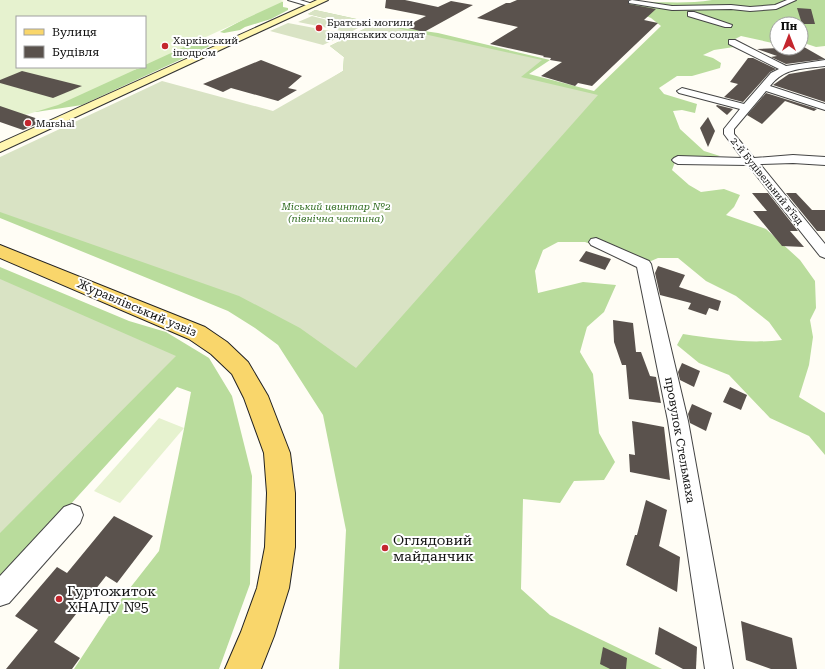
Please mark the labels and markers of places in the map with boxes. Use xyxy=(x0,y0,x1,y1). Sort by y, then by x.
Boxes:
place label: Братські могили радянських солдат xyxy=(327,17,425,40)
marker: Братські могили радянських солдат xyxy=(314,23,324,33)
place label: Харківський іподром xyxy=(173,35,238,58)
marker: Харківський іподром xyxy=(160,41,170,51)
marker: Marshal xyxy=(23,118,33,128)
place label: Marshal xyxy=(36,118,75,129)
place label: Оглядовий майданчик xyxy=(393,532,474,564)
marker: Оглядовий майданчик xyxy=(380,543,390,553)
place label: Гуртожиток ХНАДУ №5 xyxy=(67,583,156,615)
marker: Гуртожиток ХНАДУ №5 xyxy=(54,594,64,604)

